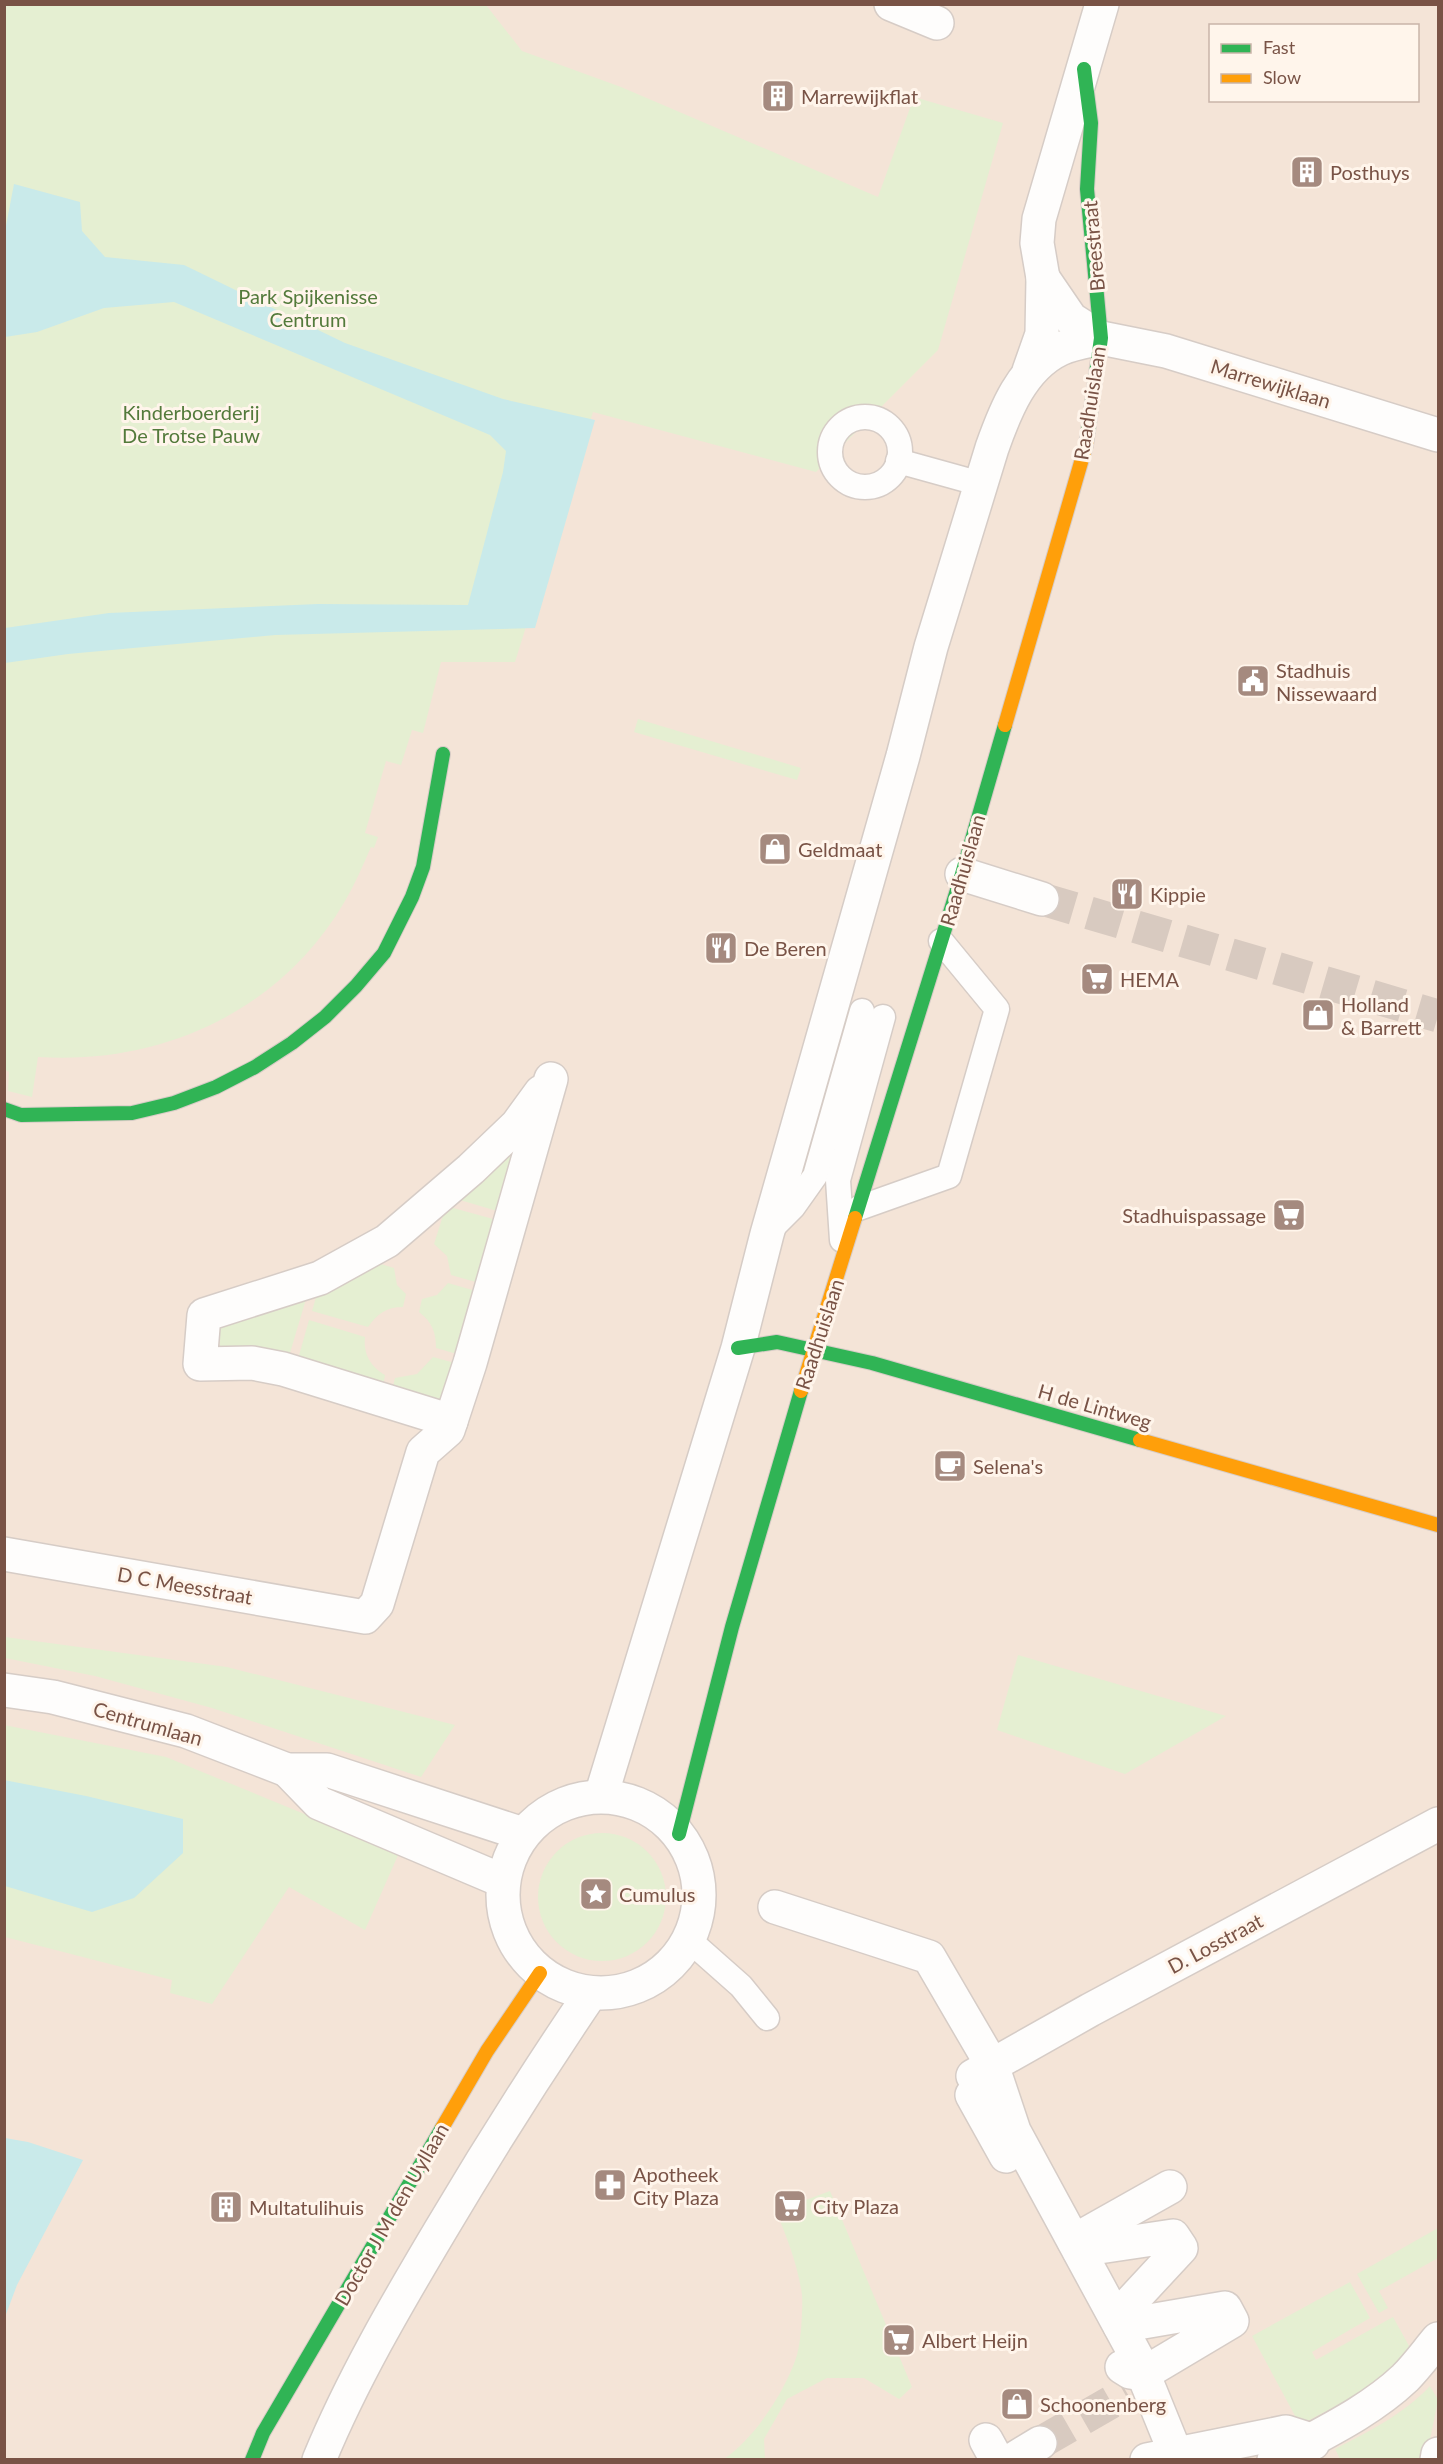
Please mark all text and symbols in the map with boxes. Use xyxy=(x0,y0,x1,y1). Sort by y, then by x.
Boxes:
legend xyxy=(1209,24,1419,102)
text: Fast xyxy=(1263,36,1296,58)
text: Slow xyxy=(1263,66,1301,88)
building icon: Marrewijkflat xyxy=(760,78,796,114)
place label: Marrewijkflat xyxy=(801,84,918,108)
building icon: Posthuys xyxy=(1289,154,1325,190)
place label: Posthuys xyxy=(1330,160,1410,184)
street label: Breestraat xyxy=(1077,200,1109,292)
park label: Park Spijkenisse Centrum xyxy=(238,284,378,331)
street label: Raadhuislaan xyxy=(1068,344,1110,462)
street label: Marrewijklaan xyxy=(1208,353,1334,413)
park label: Kinderboerderij De Trotse Pauw xyxy=(122,400,260,447)
place label: Stadhuis Nissewaard xyxy=(1276,658,1377,705)
public building icon: Stadhuis Nissewaard xyxy=(1235,663,1271,699)
street label: Raadhuislaan xyxy=(935,811,989,929)
shop icon: Geldmaat xyxy=(757,831,793,867)
place label: Geldmaat xyxy=(798,837,882,861)
restaurant icon: Kippie xyxy=(1109,876,1145,912)
place label: Kippie xyxy=(1150,882,1206,906)
restaurant icon: De Beren xyxy=(703,930,739,966)
place label: De Beren xyxy=(744,936,827,960)
supermarket icon: HEMA xyxy=(1079,961,1115,997)
place label: HEMA xyxy=(1120,967,1179,991)
place label: Holland & Barrett xyxy=(1341,992,1422,1039)
shop icon: Holland & Barrett xyxy=(1300,997,1336,1033)
supermarket icon: Stadhuispassage xyxy=(1271,1197,1307,1233)
place label: Stadhuispassage xyxy=(1122,1203,1266,1227)
street label: Raadhuislaan xyxy=(790,1276,848,1392)
street label: H de Lintweg xyxy=(1035,1378,1155,1434)
cafe icon: Selena's xyxy=(932,1448,968,1484)
place label: Selena's xyxy=(973,1454,1043,1478)
street label: D C Meesstraat xyxy=(116,1561,254,1609)
street label: Centrumlaan xyxy=(91,1696,205,1750)
place icon: Cumulus xyxy=(578,1876,614,1912)
place label: Cumulus xyxy=(619,1882,695,1906)
street label: D. Losstraat xyxy=(1163,1908,1267,1978)
street label: Doctor J M den Uyllaan xyxy=(329,2119,453,2309)
place label: Apotheek City Plaza xyxy=(633,2162,719,2209)
pharmacy icon: Apotheek City Plaza xyxy=(592,2167,628,2203)
supermarket icon: City Plaza xyxy=(772,2188,808,2224)
building icon: Multatulihuis xyxy=(208,2189,244,2225)
place label: City Plaza xyxy=(813,2194,899,2218)
place label: Multatulihuis xyxy=(249,2195,364,2219)
supermarket icon: Albert Heijn xyxy=(881,2322,917,2358)
place label: Albert Heijn xyxy=(922,2328,1028,2352)
shop icon: Schoonenberg xyxy=(999,2386,1035,2422)
place label: Schoonenberg xyxy=(1040,2392,1166,2416)

